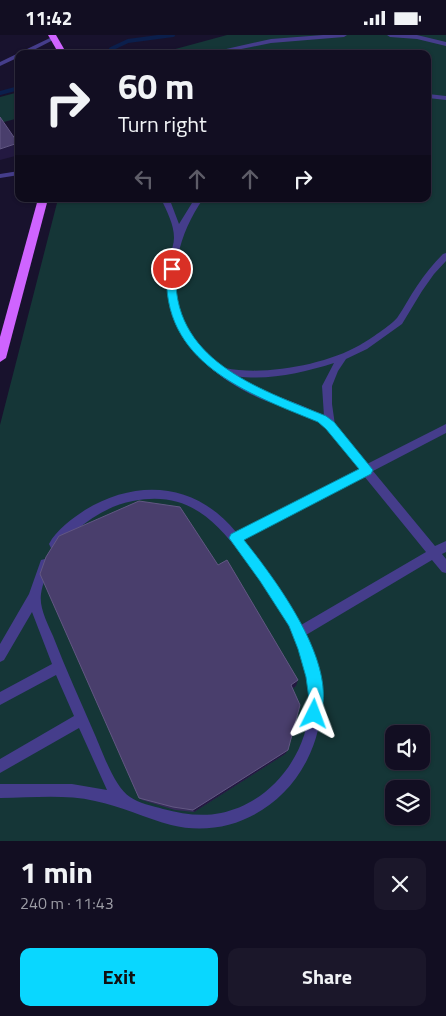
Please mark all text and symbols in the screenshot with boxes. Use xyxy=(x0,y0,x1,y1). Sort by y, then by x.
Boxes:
text: 11:42 xyxy=(25,3,72,32)
text: 60 m xyxy=(118,59,194,113)
icon: right xyxy=(35,70,100,135)
text: Turn right xyxy=(118,107,207,141)
icon: left xyxy=(130,165,158,193)
icon: ahead xyxy=(183,165,211,193)
icon: ahead xyxy=(236,165,264,193)
icon: right xyxy=(289,165,317,193)
pin xyxy=(151,248,193,290)
icon: arrive xyxy=(158,255,186,283)
position arrow xyxy=(287,687,339,739)
map controls xyxy=(385,725,430,825)
button: sound xyxy=(385,725,430,770)
button: layers xyxy=(385,780,430,825)
text: 1 min xyxy=(20,849,93,895)
button: close xyxy=(374,858,426,910)
text: 240 m · 11:43 xyxy=(20,891,114,915)
button: Exit xyxy=(20,948,218,1006)
button: Share xyxy=(228,948,426,1006)

